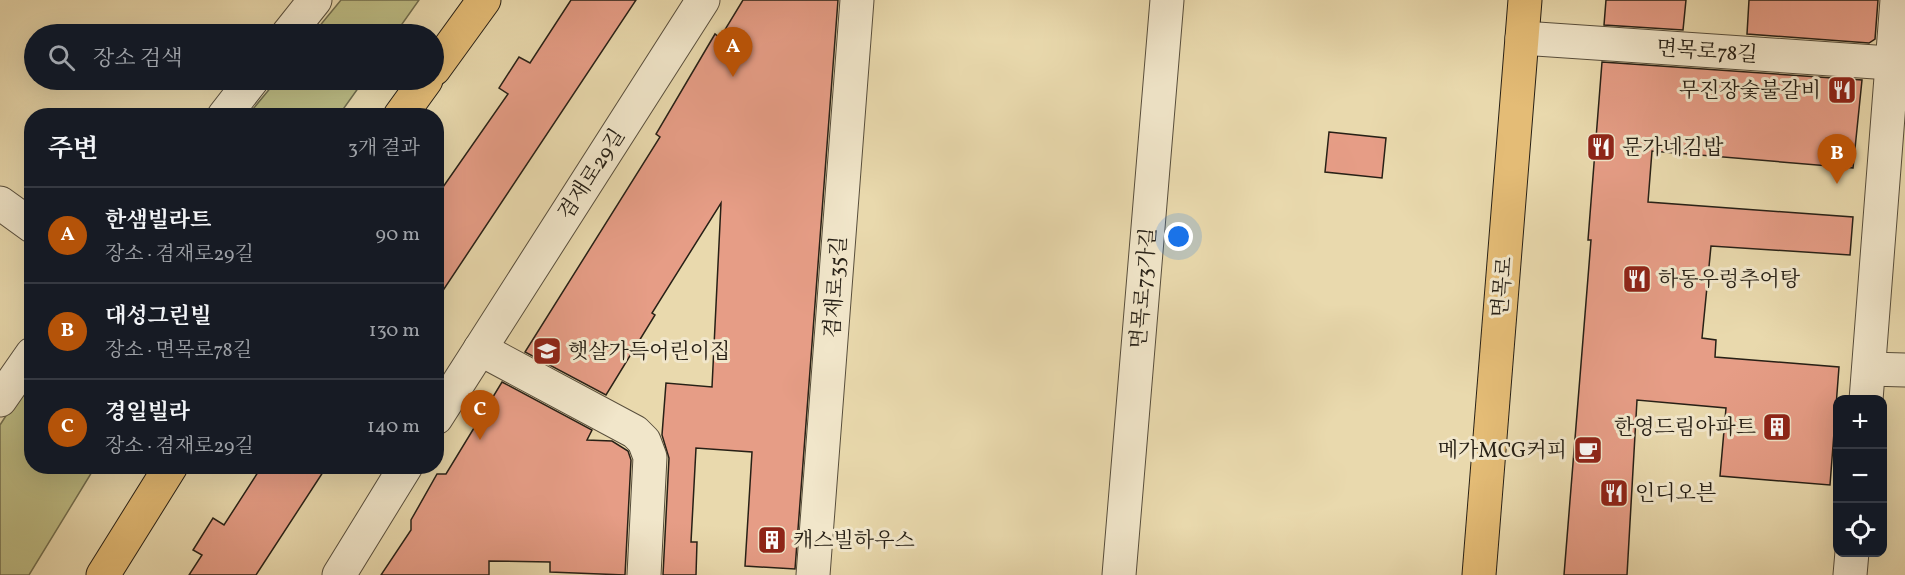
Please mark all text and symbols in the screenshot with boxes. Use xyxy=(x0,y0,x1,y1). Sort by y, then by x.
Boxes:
search box xyxy=(24,24,444,90)
pin: A xyxy=(714,28,752,77)
street label: 면목로78길 xyxy=(1655,34,1758,70)
icon: search xyxy=(45,41,78,74)
text: 장소 검색 xyxy=(93,44,182,75)
restaurant icon: 무진장숯불갈비 xyxy=(1826,74,1858,106)
place label: 무진장숯불갈비 xyxy=(1679,77,1821,106)
street label: 겸재로29길 xyxy=(552,124,633,226)
restaurant icon: 문가네김밥 xyxy=(1585,131,1617,163)
text: 주변 xyxy=(48,132,98,168)
place label: 문가네김밥 xyxy=(1622,134,1724,163)
pin: B xyxy=(1818,134,1856,184)
text: 3개 결과 xyxy=(348,135,420,163)
text: 한샘빌라트 xyxy=(105,206,211,237)
text: A xyxy=(60,221,75,249)
text: 90 m xyxy=(376,221,420,249)
your location xyxy=(1164,222,1193,251)
street label: 면목로73가길 xyxy=(1125,226,1164,350)
street label: 겸재로35길 xyxy=(818,235,855,339)
text: 장소 · 겸재로29길 xyxy=(105,241,254,269)
street label: 면목로 xyxy=(1486,256,1521,319)
restaurant icon: 하동우렁추어탕 xyxy=(1621,263,1653,295)
place label: 하동우렁추어탕 xyxy=(1658,266,1801,295)
text: 대성그린빌 xyxy=(105,302,211,333)
text: B xyxy=(61,317,74,345)
text: 130 m xyxy=(369,317,420,345)
school or university icon: 햇살가득어린이집 xyxy=(531,335,563,367)
text: 장소 · 면목로78길 xyxy=(105,337,252,365)
place label: 햇살가득어린이집 xyxy=(568,338,730,367)
pin: C xyxy=(460,390,500,440)
map controls xyxy=(1833,395,1887,557)
button: + xyxy=(1833,395,1887,449)
text: 경일빌라 xyxy=(105,398,190,429)
building icon: 한영드림아파트 xyxy=(1761,411,1793,443)
text: C xyxy=(61,413,74,441)
text: 140 m xyxy=(367,413,420,441)
place label: 한영드림아파트 xyxy=(1614,414,1756,443)
text: 장소 · 겸재로29길 xyxy=(105,433,254,461)
cafe icon: 메가MCG커피 xyxy=(1572,434,1604,466)
place label: 메가MCG커피 xyxy=(1438,437,1567,466)
button: − xyxy=(1833,449,1887,503)
restaurant icon: 인디오븐 xyxy=(1598,477,1630,509)
place label: 인디오븐 xyxy=(1635,480,1716,509)
button: locate xyxy=(1833,503,1887,557)
building icon: 캐스빌하우스 xyxy=(756,524,788,556)
place label: 캐스빌하우스 xyxy=(793,527,915,556)

